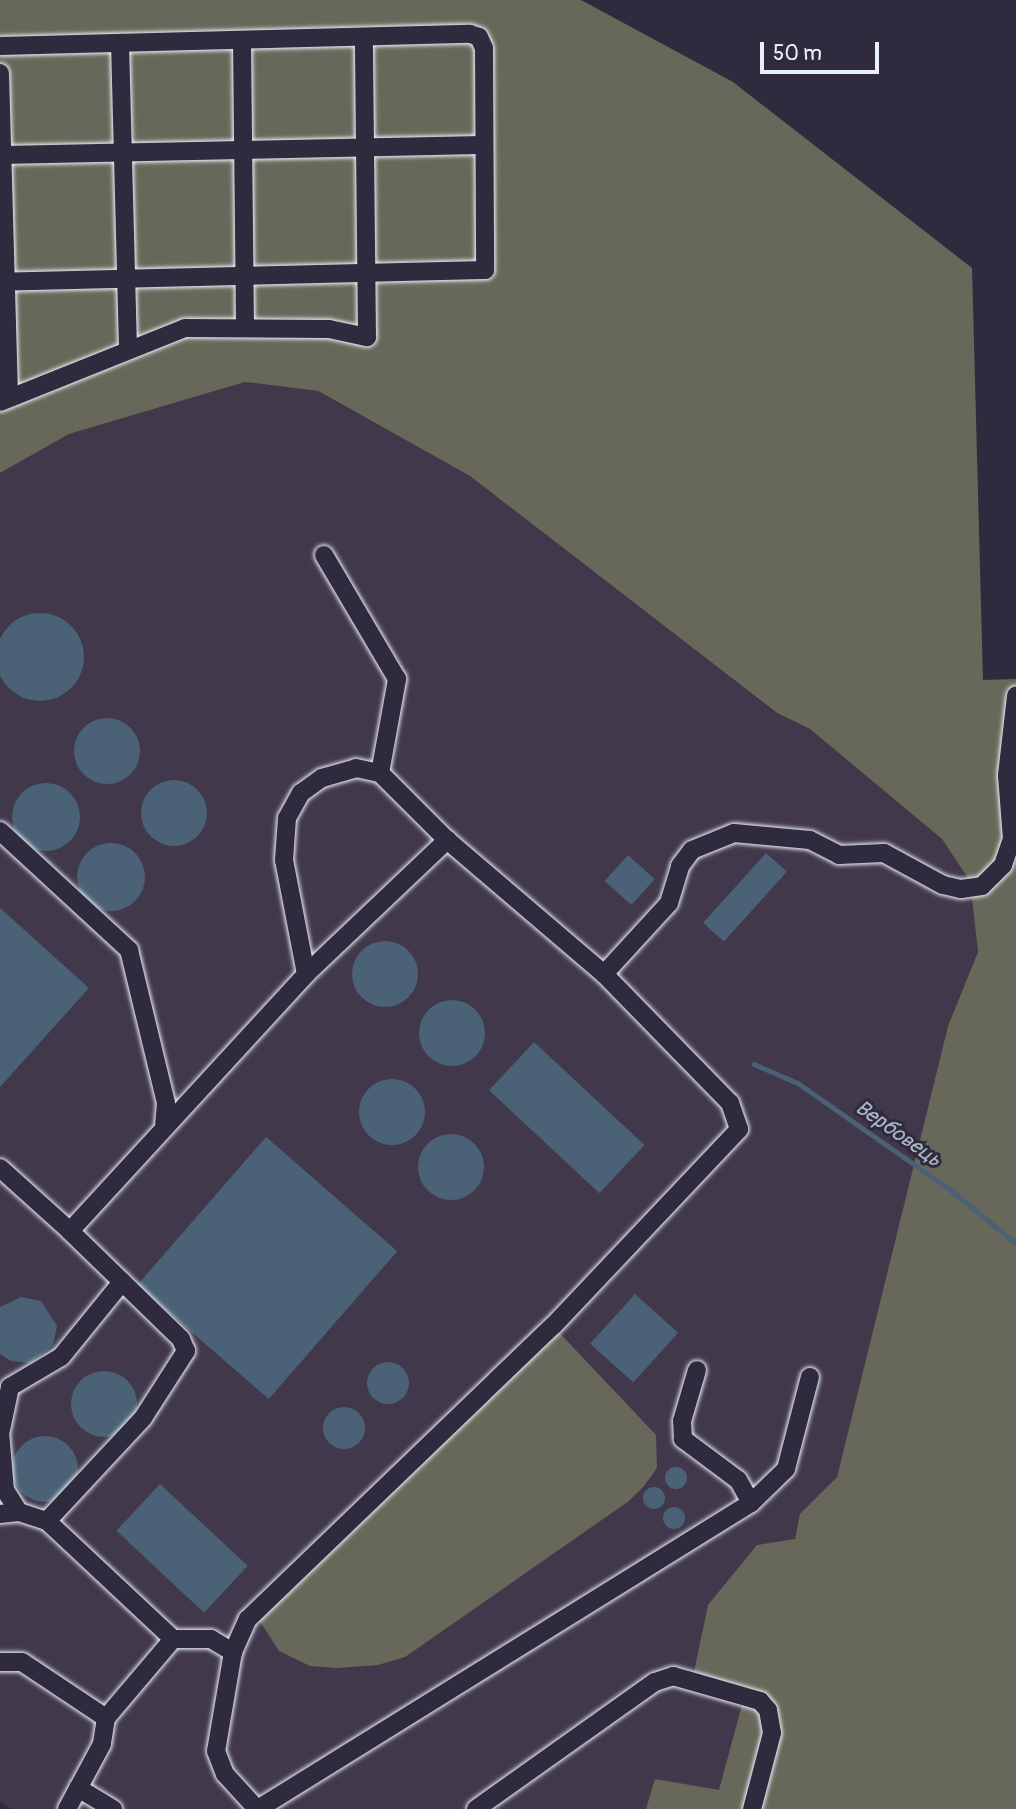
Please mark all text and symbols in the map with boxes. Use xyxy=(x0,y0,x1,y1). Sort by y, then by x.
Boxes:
scale bar xyxy=(764,28,883,72)
text: 50 m xyxy=(773,40,822,67)
water label: Вербовець xyxy=(850,1095,946,1173)

